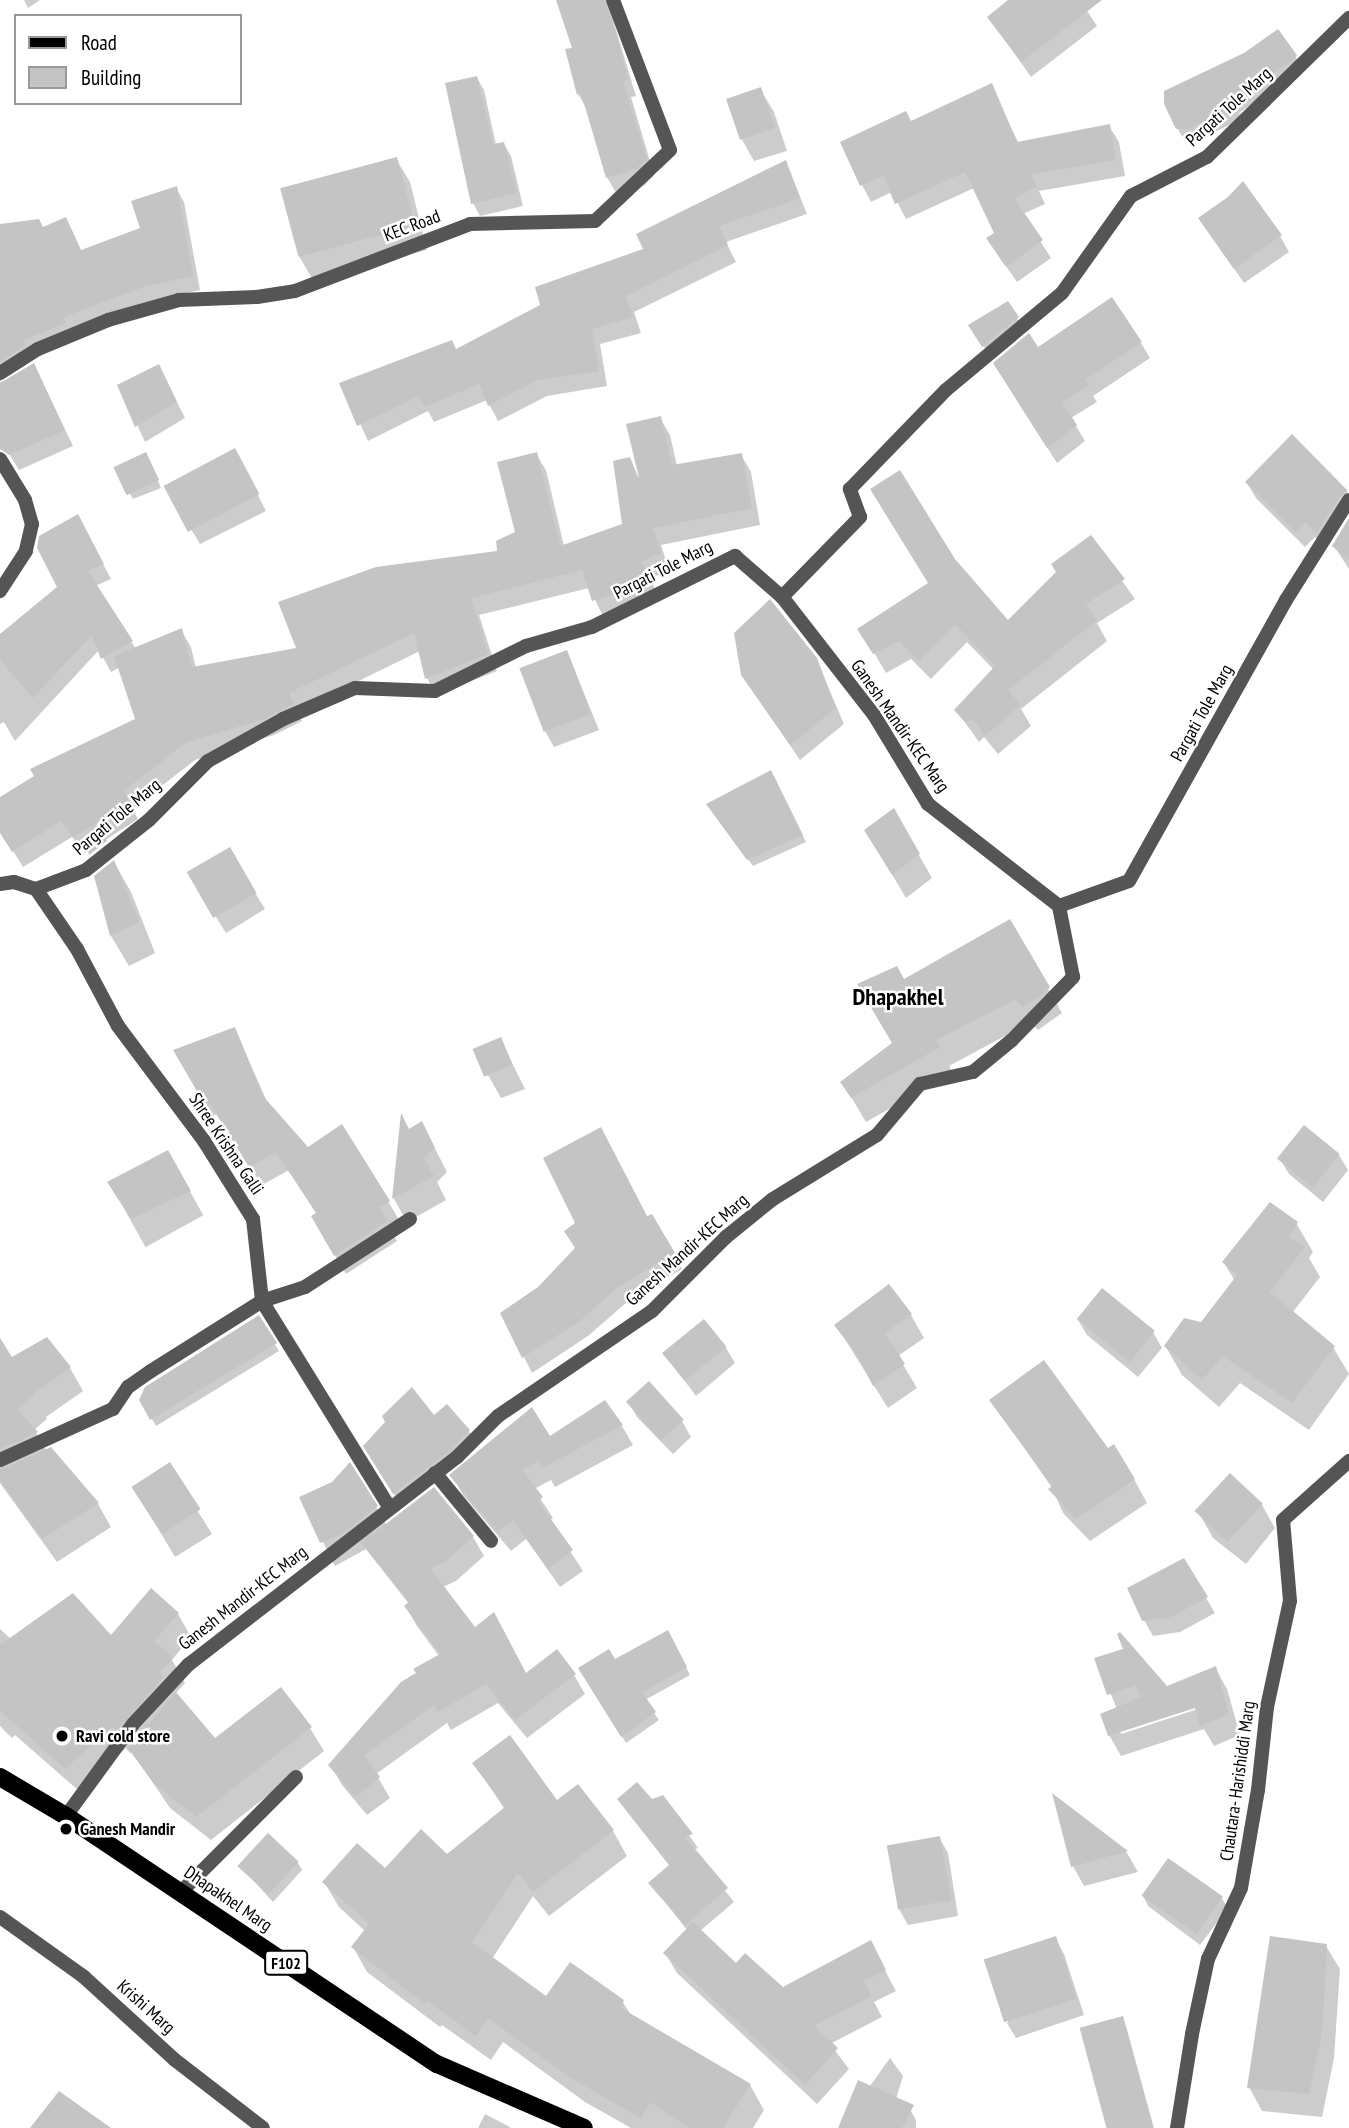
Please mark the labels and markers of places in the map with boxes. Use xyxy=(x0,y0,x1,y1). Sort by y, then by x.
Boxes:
place label: Ravi cold store xyxy=(76,1725,170,1747)
marker: Ravi cold store xyxy=(54,1728,70,1744)
place label: Ganesh Mandir xyxy=(80,1818,175,1840)
marker: Ganesh Mandir xyxy=(58,1821,74,1837)

